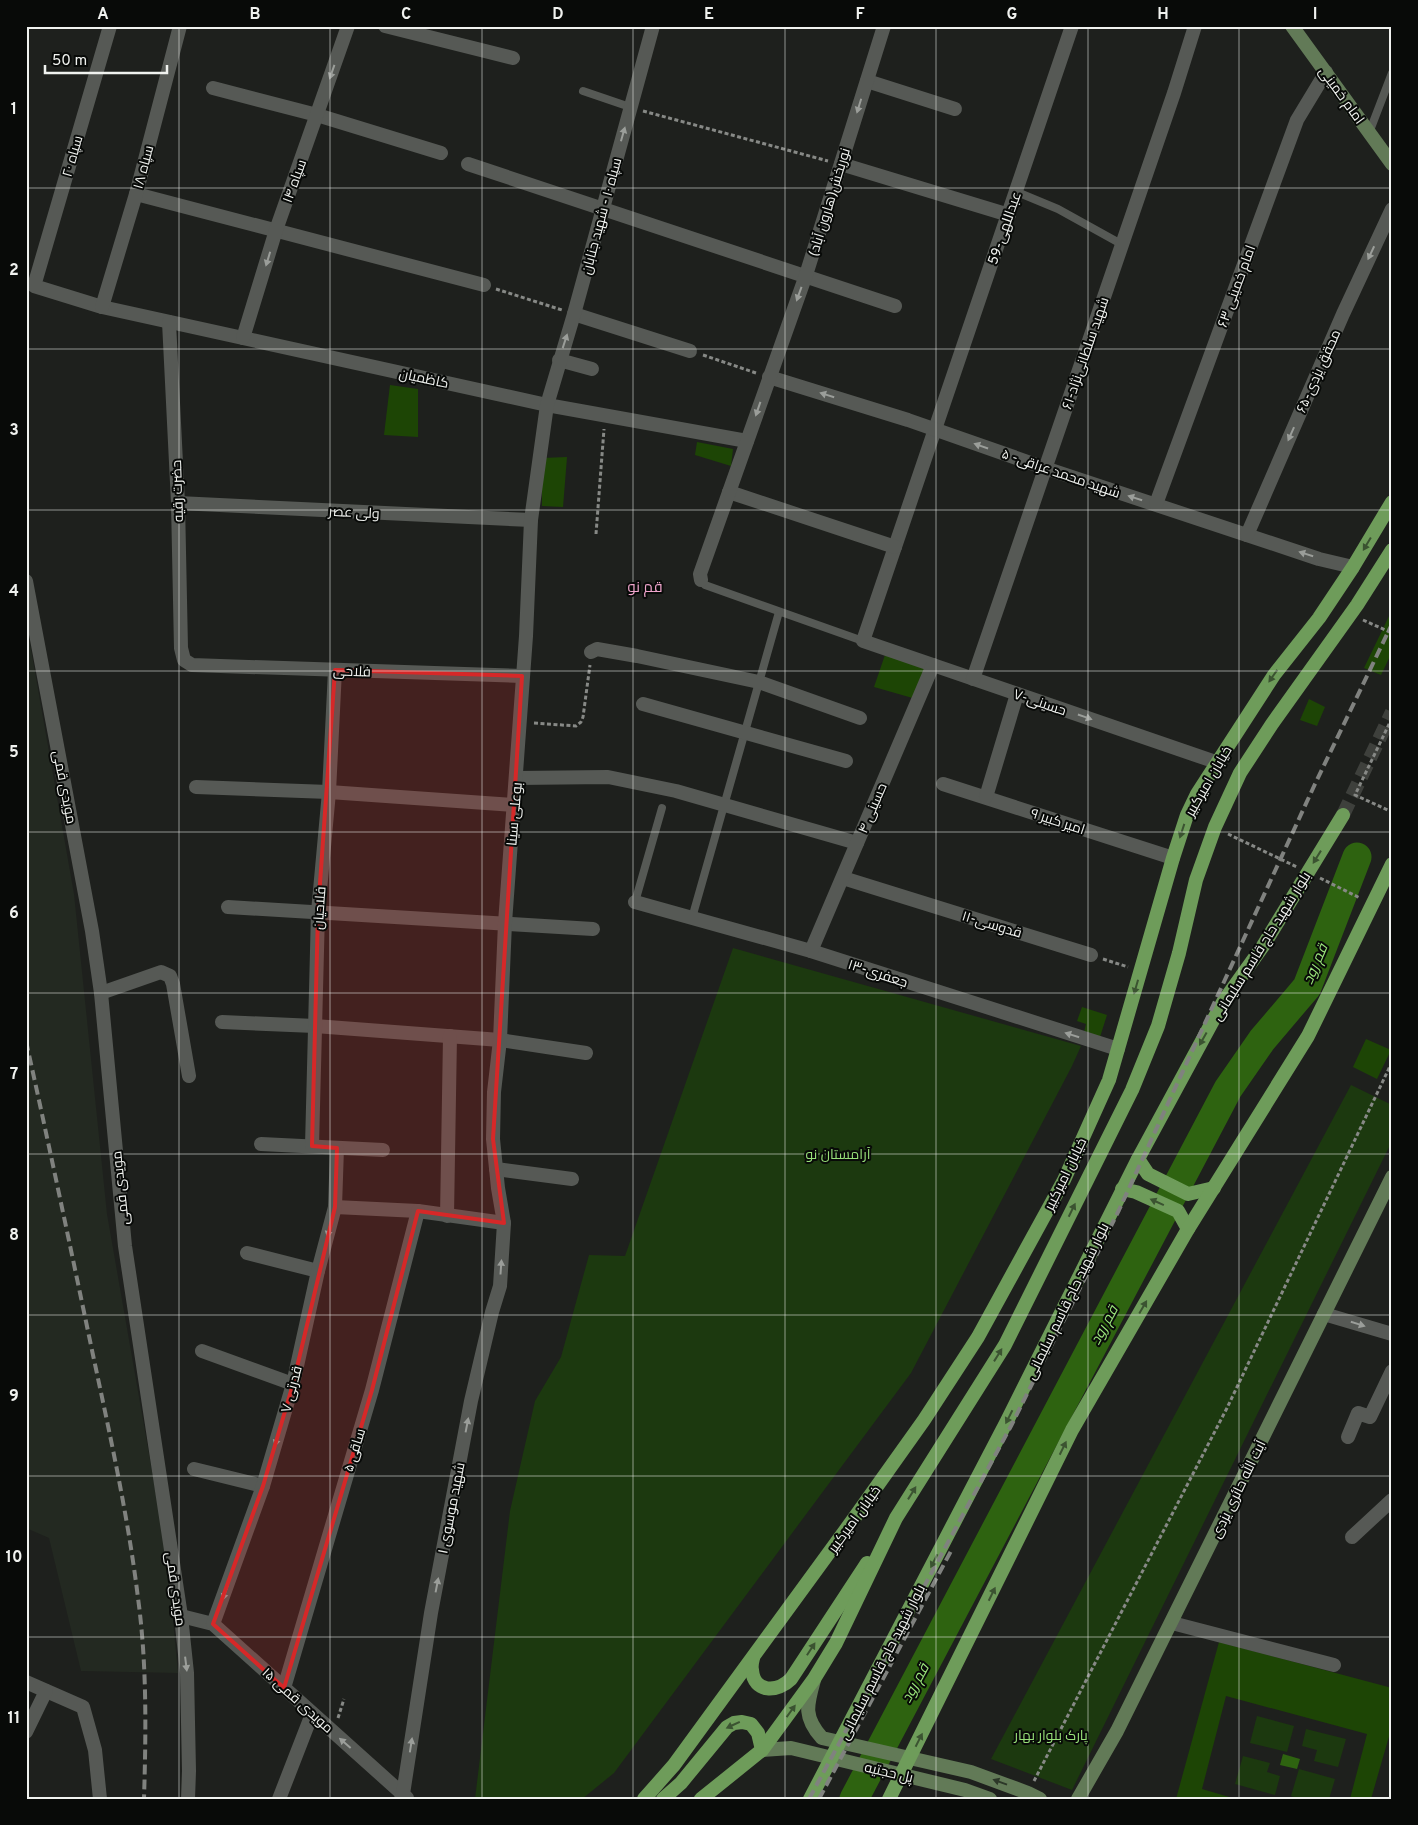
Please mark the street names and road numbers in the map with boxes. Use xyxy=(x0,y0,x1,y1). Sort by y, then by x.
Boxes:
street label: امام خمینی xyxy=(1314,64,1367,128)
street label: سپاه ۲۰ xyxy=(59,134,87,179)
street label: سپاه ۱۸ xyxy=(130,144,158,191)
street label: نوربخش(هارون آباد) xyxy=(806,146,855,259)
street label: سپاه ۱۰ - شهید جنابان xyxy=(579,156,626,277)
street label: سپاه ۱۴ xyxy=(280,157,311,206)
street label: عبداللهی-59 xyxy=(985,190,1026,267)
street label: امام خمینی ۶۳ xyxy=(1215,243,1260,330)
street label: شهید سلطانی‌نژاد-۶۱ xyxy=(1059,295,1114,412)
street label: محقق یزدی-۶۵ xyxy=(1293,327,1345,416)
street label: کاظمیان xyxy=(397,366,450,393)
street label: شهید محمد عراقی- ۵ xyxy=(999,446,1122,503)
street label: حضرت رقیه xyxy=(169,460,188,522)
street label: ولی عصر xyxy=(327,504,380,523)
street label: فلاحی xyxy=(333,663,371,682)
street label: حسینی-۷ xyxy=(1011,686,1068,720)
street label: خیابان امیرکبیر xyxy=(1182,743,1236,821)
street label: مویدی قمی xyxy=(48,749,79,825)
street label: بوعلی سینا xyxy=(504,781,527,847)
street label: حسینی ۴ xyxy=(855,781,892,836)
street label: امیر کبیر ۹ xyxy=(1028,806,1087,839)
street label: بلوار شهید حاج قاسم سلیمانی xyxy=(1209,869,1315,1024)
street label: فلاحیان xyxy=(311,886,330,930)
street label: قدوسی-۱۱ xyxy=(960,908,1024,943)
street label: جعفری-۱۳ xyxy=(846,957,910,992)
street label: خیابان امیرکبیر xyxy=(1041,1136,1091,1215)
street label: مویدی قمی xyxy=(109,1150,134,1226)
street label: بلوار شهید حاج قاسم سلیمانی xyxy=(1023,1220,1114,1383)
street label: قدرتی ۷ xyxy=(278,1364,307,1415)
street label: ساقی ۵ xyxy=(341,1427,370,1474)
street label: آیت الله‌ حائری‌ یزدی xyxy=(1206,1437,1271,1541)
street label: شهید موسوی ۱ xyxy=(435,1461,470,1555)
street label: خیابان امیرکبیر xyxy=(825,1483,885,1558)
street label: مویدی قمی xyxy=(161,1551,188,1627)
street label: بلوار شهید حاج قاسم سلیمانی xyxy=(837,1582,930,1743)
street label: مویدی قمی ۱۵ xyxy=(258,1665,336,1737)
street label: پل حجتیه xyxy=(863,1760,915,1787)

